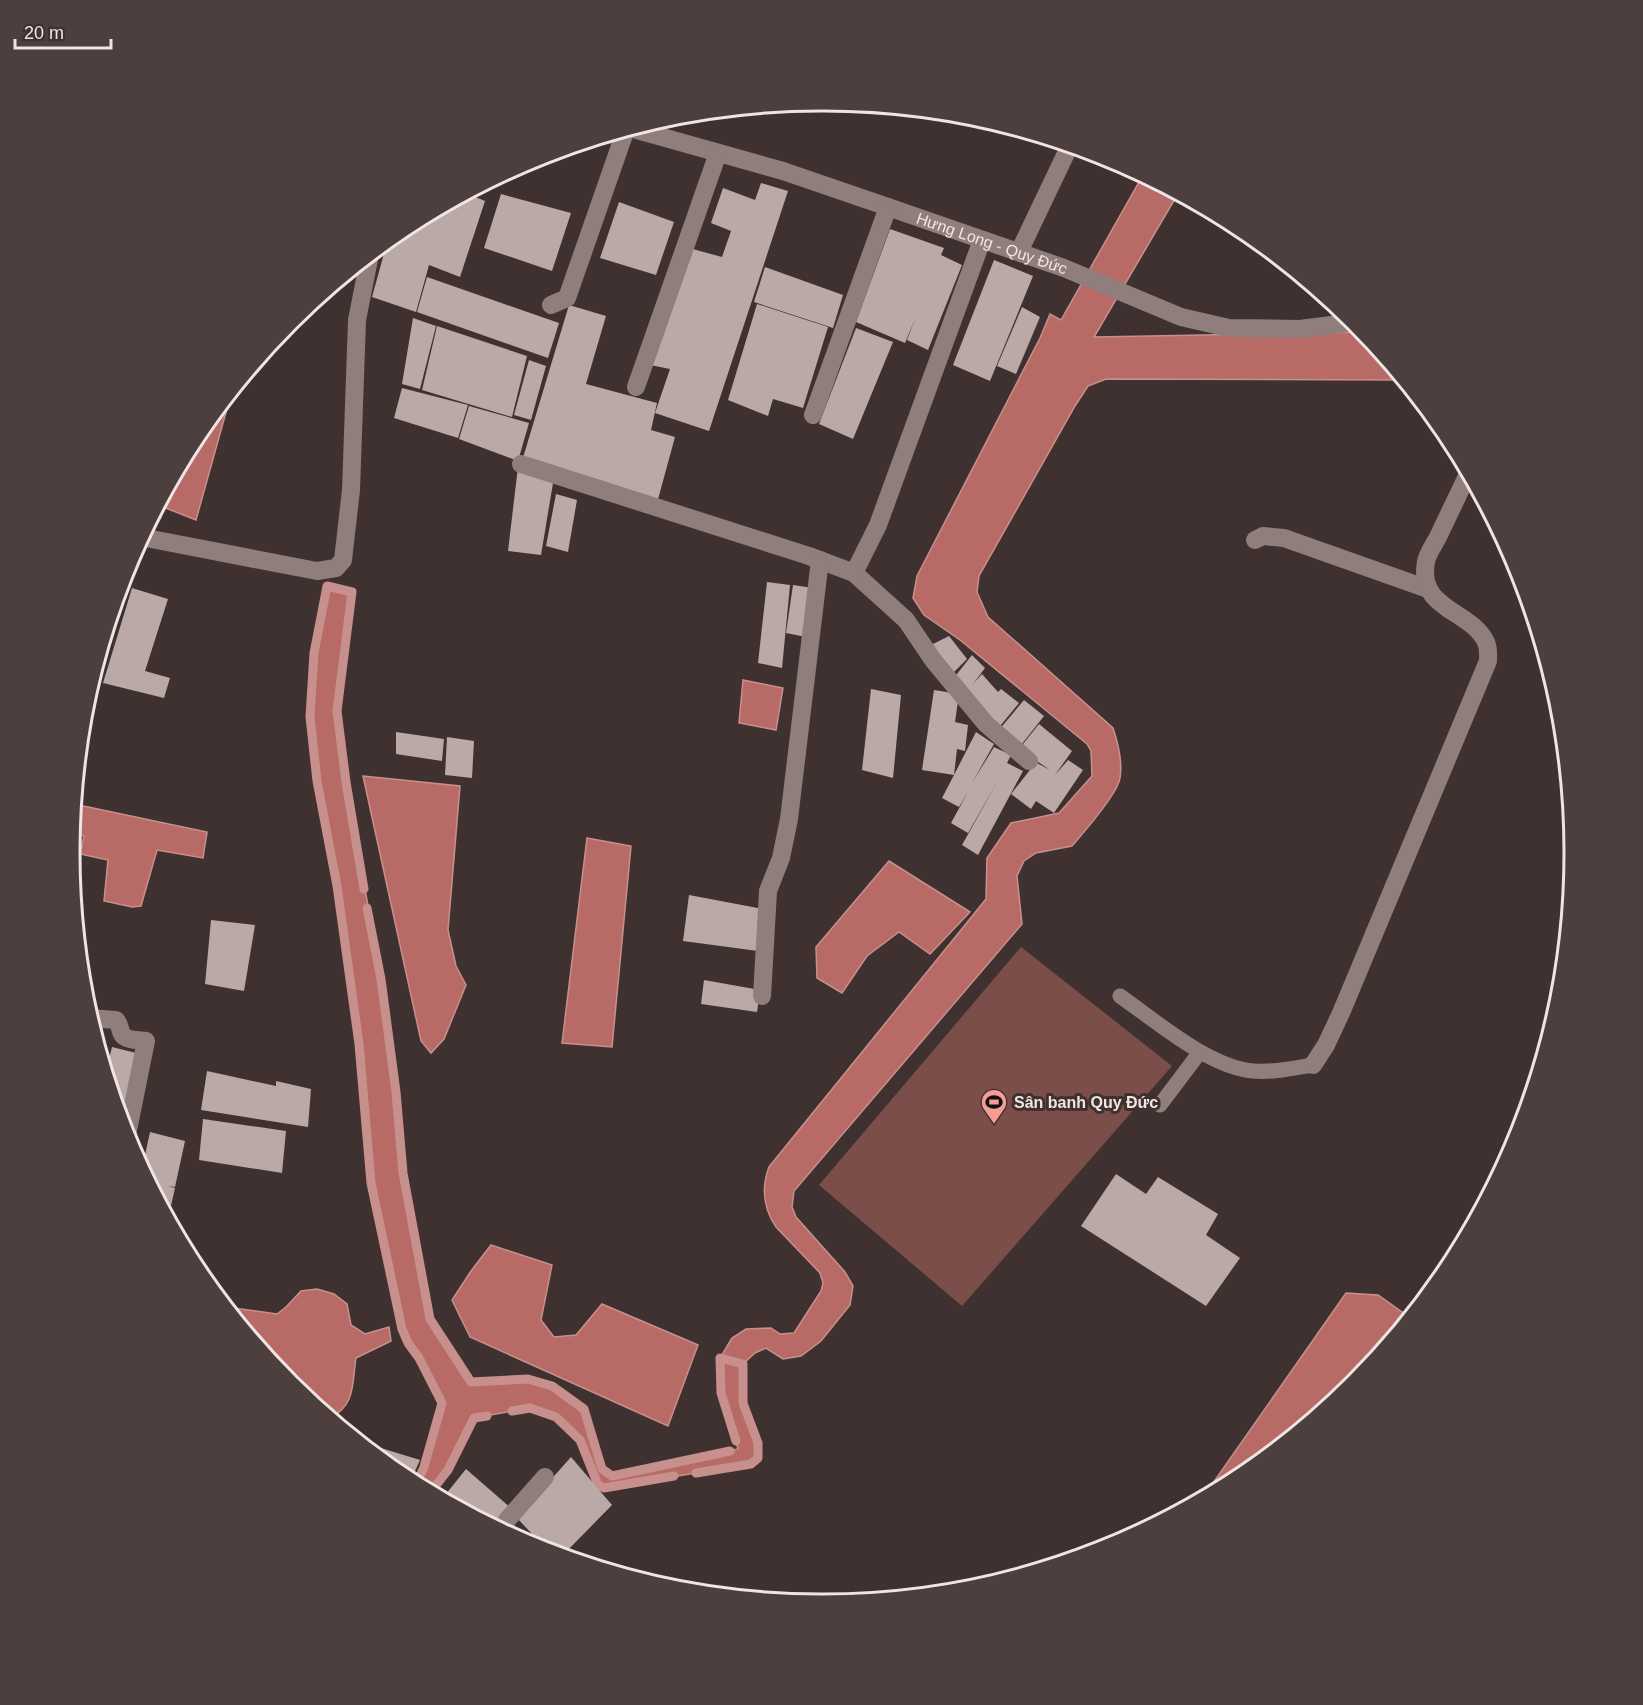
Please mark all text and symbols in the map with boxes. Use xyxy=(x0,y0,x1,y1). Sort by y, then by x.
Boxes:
scale bar xyxy=(15,12,111,50)
text: 20 m xyxy=(24,23,64,43)
street label: Hưng Long - Quy Đức xyxy=(914,210,1070,278)
sports icon: Sân banh Quy Đức xyxy=(979,1087,1009,1125)
place label: Sân banh Quy Đức xyxy=(1014,1094,1158,1111)

